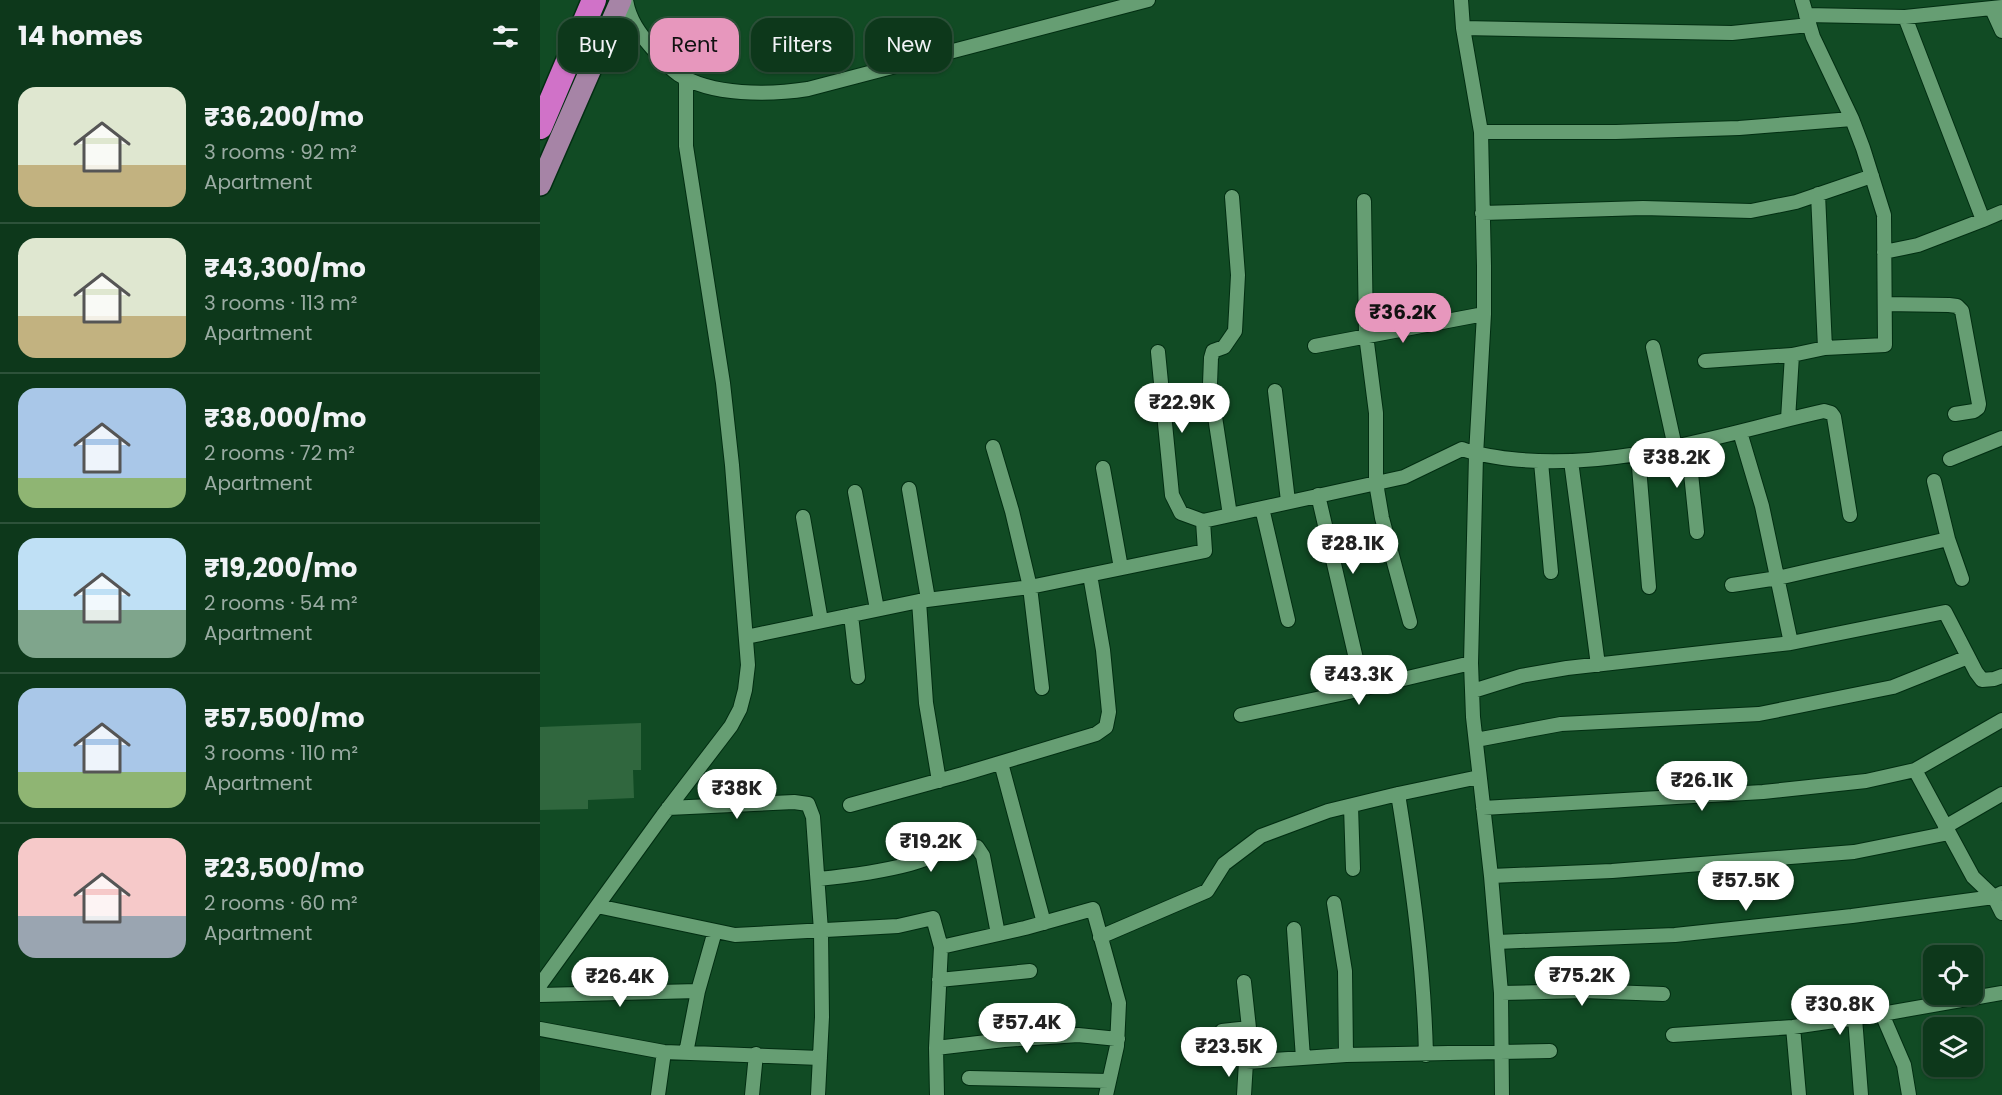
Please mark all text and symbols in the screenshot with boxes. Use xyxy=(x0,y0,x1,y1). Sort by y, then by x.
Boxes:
text: 14 homes xyxy=(18,18,143,54)
chip: Buy xyxy=(558,18,638,72)
chip: Rent xyxy=(650,18,739,72)
chip: Filters xyxy=(751,18,853,72)
chip: New xyxy=(865,18,952,72)
icon: filters xyxy=(489,20,522,53)
text: ₹36,200/mo xyxy=(204,99,364,135)
icon: home xyxy=(66,111,138,183)
text: 3 rooms · 92 m² xyxy=(204,138,357,166)
text: Apartment xyxy=(204,168,312,196)
text: ₹43,300/mo xyxy=(204,250,366,286)
icon: home xyxy=(66,262,138,334)
text: 3 rooms · 113 m² xyxy=(204,289,357,317)
pin: ₹36.2K xyxy=(1354,293,1452,344)
text: ₹36.2K xyxy=(1369,298,1437,326)
text: Apartment xyxy=(204,319,312,347)
pin: ₹22.9K xyxy=(1133,383,1231,434)
text: ₹22.9K xyxy=(1149,388,1215,416)
text: ₹38,000/mo xyxy=(204,400,366,436)
icon: home xyxy=(66,412,138,484)
pin: ₹38.2K xyxy=(1628,438,1726,489)
text: 2 rooms · 72 m² xyxy=(204,439,355,467)
text: ₹38.2K xyxy=(1643,443,1711,471)
text: Apartment xyxy=(204,469,312,497)
pin: ₹28.1K xyxy=(1304,524,1402,575)
text: ₹28.1K xyxy=(1321,529,1385,557)
text: ₹19,200/mo xyxy=(204,550,357,586)
icon: home xyxy=(66,562,138,634)
text: 2 rooms · 54 m² xyxy=(204,589,358,617)
text: Apartment xyxy=(204,619,312,647)
pin: ₹43.3K xyxy=(1310,655,1408,706)
text: ₹43.3K xyxy=(1324,660,1394,688)
text: ₹57,500/mo xyxy=(204,700,365,736)
icon: home xyxy=(66,712,138,784)
text: 3 rooms · 110 m² xyxy=(204,739,358,767)
pin: ₹26.1K xyxy=(1653,761,1751,812)
text: ₹26.1K xyxy=(1670,766,1734,794)
text: Apartment xyxy=(204,769,312,797)
pin: ₹38K xyxy=(701,769,773,820)
text: ₹38K xyxy=(712,774,762,802)
pin: ₹19.2K xyxy=(882,822,980,873)
text: ₹19.2K xyxy=(900,827,962,855)
text: ₹23,500/mo xyxy=(204,850,364,886)
pin: ₹57.5K xyxy=(1697,861,1795,912)
icon: home xyxy=(66,862,138,934)
text: ₹57.5K xyxy=(1712,866,1780,894)
text: 2 rooms · 60 m² xyxy=(204,889,358,917)
text: Apartment xyxy=(204,919,312,947)
map controls xyxy=(1923,945,1983,1077)
button: locate xyxy=(1923,945,1983,1005)
pin: ₹75.2K xyxy=(1533,956,1631,1007)
pin: ₹26.4K xyxy=(571,957,669,1008)
text: ₹75.2K xyxy=(1549,961,1615,989)
text: ₹26.4K xyxy=(585,962,655,990)
pin: ₹30.8K xyxy=(1791,985,1889,1036)
text: ₹30.8K xyxy=(1805,990,1875,1018)
pin: ₹57.4K xyxy=(978,1003,1076,1054)
text: ₹57.4K xyxy=(993,1008,1061,1036)
button: layers xyxy=(1923,1017,1983,1077)
pin: ₹23.5K xyxy=(1180,1027,1278,1078)
text: ₹23.5K xyxy=(1195,1032,1263,1060)

